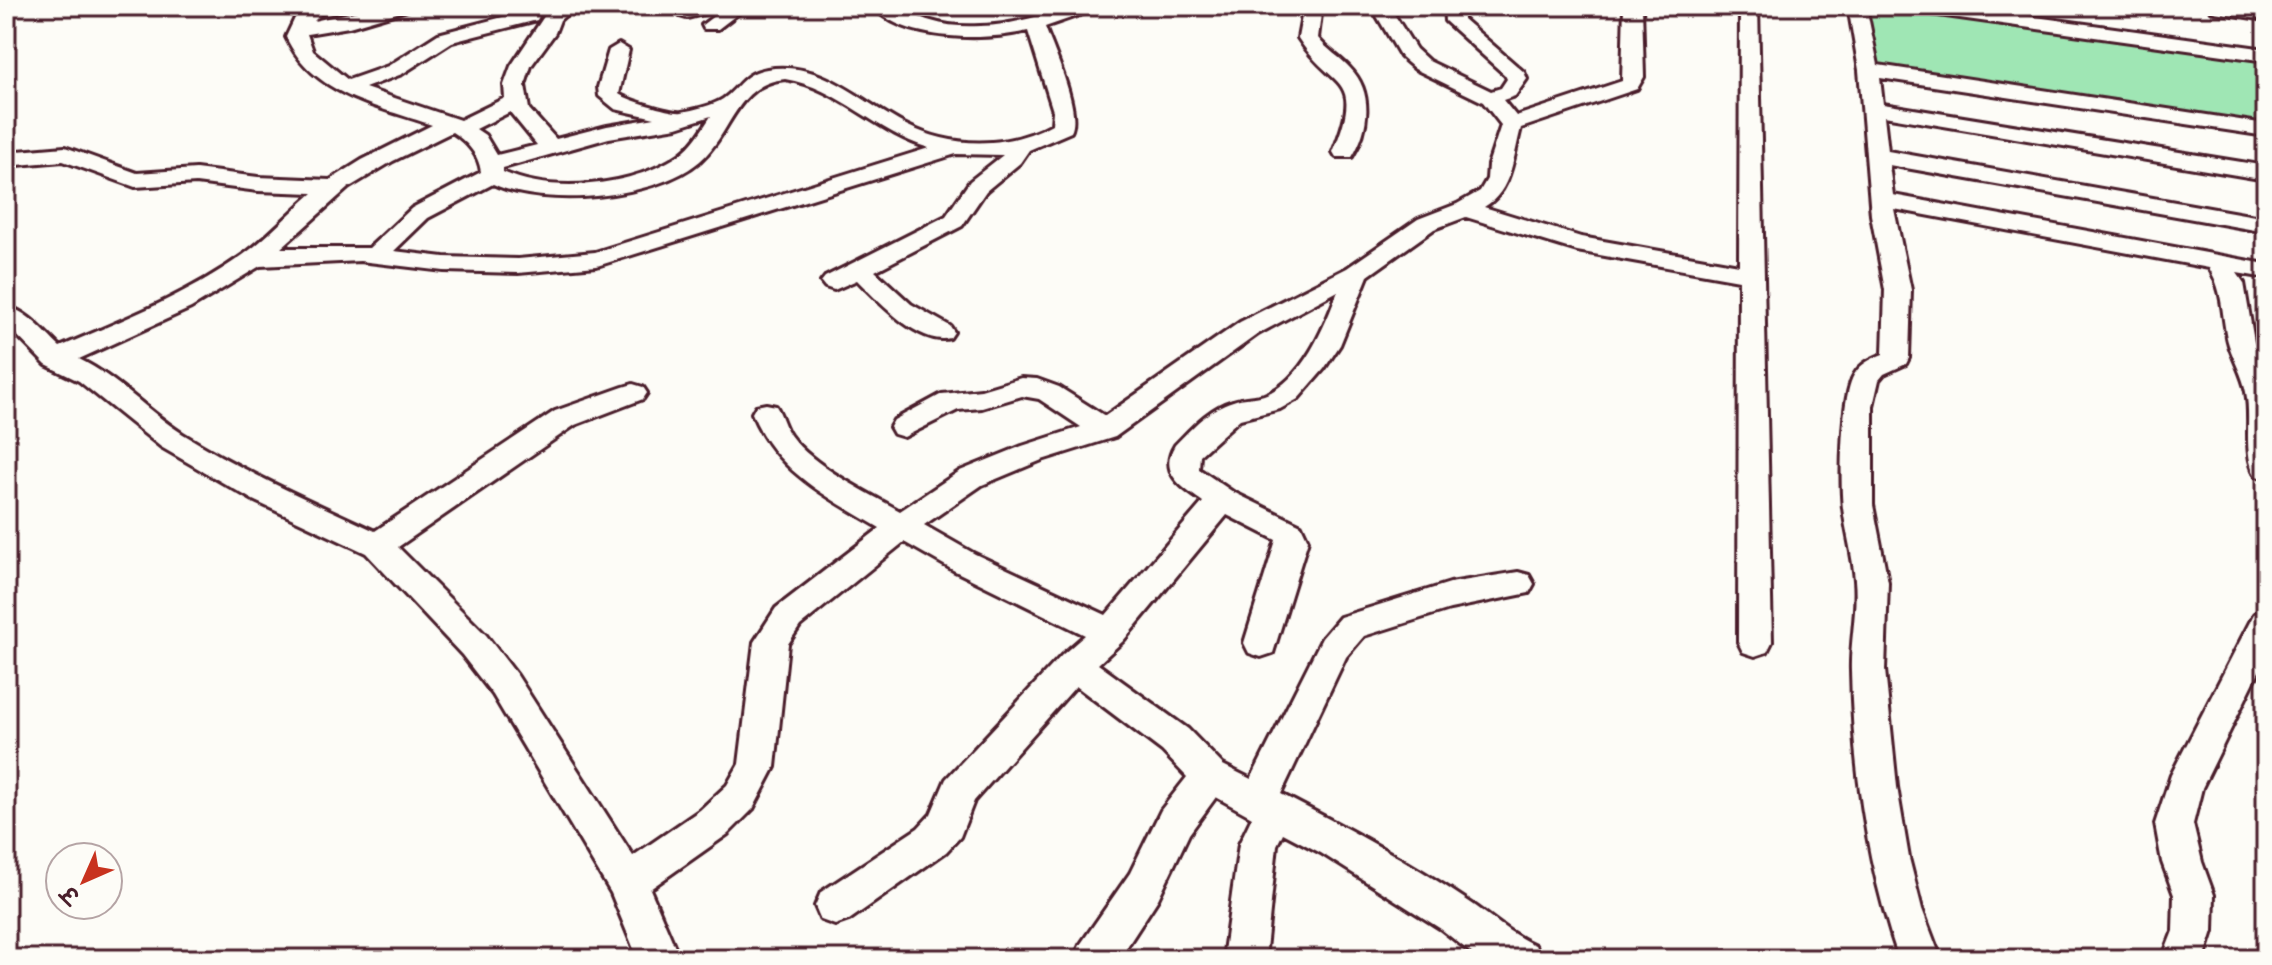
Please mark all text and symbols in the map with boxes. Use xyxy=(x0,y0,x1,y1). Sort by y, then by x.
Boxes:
north arrow xyxy=(44,841,124,921)
text: उ xyxy=(55,877,88,910)

